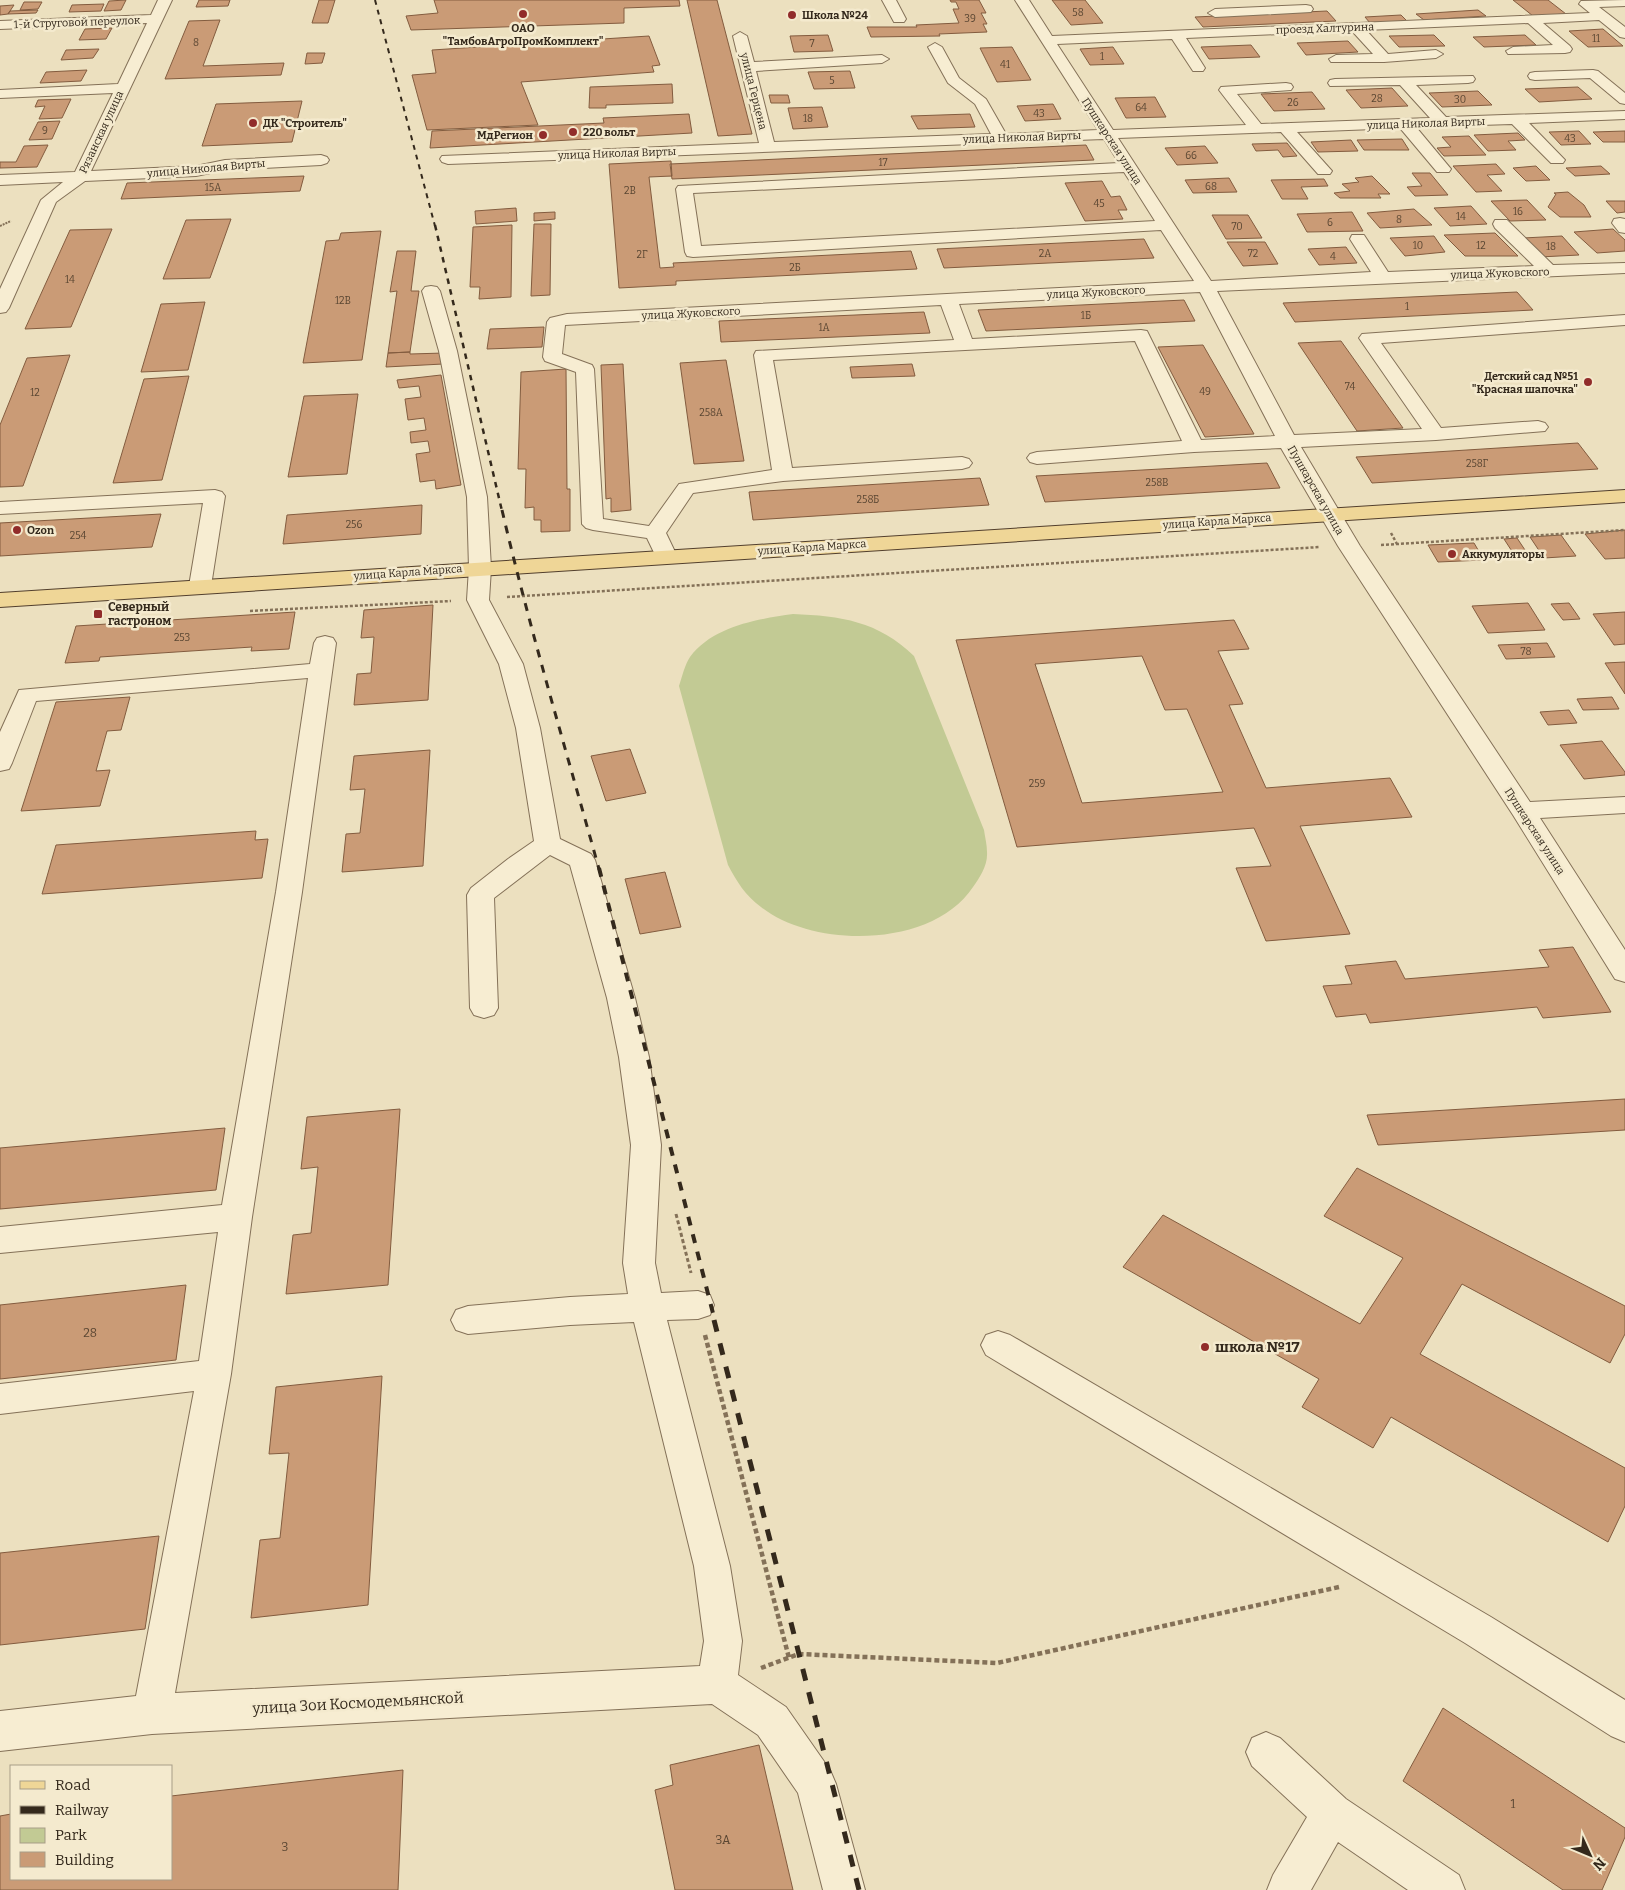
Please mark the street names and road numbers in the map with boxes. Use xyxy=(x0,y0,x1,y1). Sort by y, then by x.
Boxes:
street label: 1-й Струговой переулок xyxy=(13,14,141,31)
street label: проезд Халтурина xyxy=(1276,20,1374,37)
street label: улица Герцена xyxy=(737,50,769,131)
street label: Рязанская улица xyxy=(77,89,126,176)
street label: Пушкарская улица xyxy=(1079,95,1144,187)
street label: улица Николая Вирты xyxy=(1366,115,1486,132)
street label: улица Николая Вирты xyxy=(962,129,1082,146)
street label: улица Николая Вирты xyxy=(557,145,677,162)
street label: улица Николая Вирты xyxy=(145,157,266,180)
street label: улица Жуковского xyxy=(1449,265,1550,282)
street label: улица Жуковского xyxy=(1045,283,1146,302)
street label: улица Жуковского xyxy=(640,304,741,323)
street label: Пушкарская улица xyxy=(1285,443,1346,537)
street label: улица Карла Маркса xyxy=(1161,511,1272,532)
street label: улица Карла Маркса xyxy=(756,537,867,558)
street label: улица Карла Маркса xyxy=(352,562,463,583)
street label: Пушкарская улица xyxy=(1502,785,1567,877)
street label: улица Зои Космодемьянской xyxy=(251,1688,464,1718)

